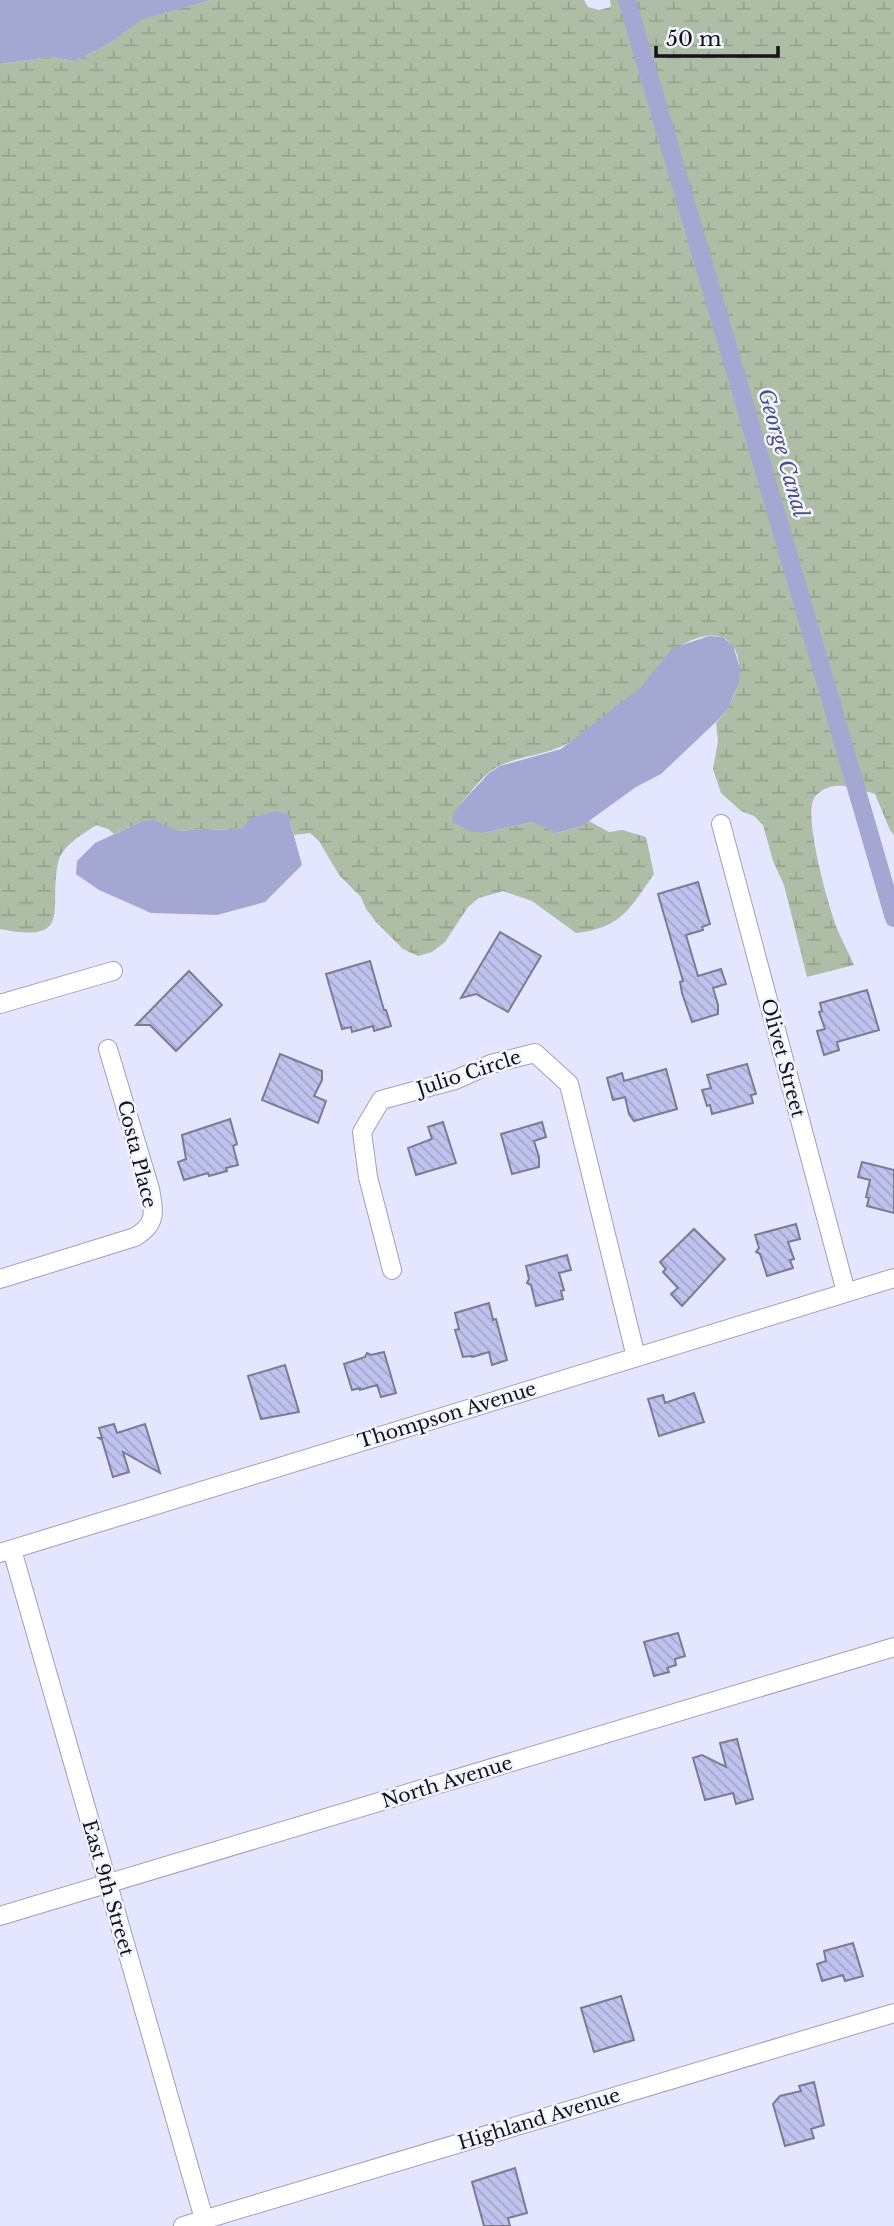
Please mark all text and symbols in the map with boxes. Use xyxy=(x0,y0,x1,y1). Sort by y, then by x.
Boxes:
scale bar xyxy=(656,14,778,58)
text: 50 m xyxy=(666,26,722,52)
water label: George Canal xyxy=(752,385,814,521)
street label: Olivet Street xyxy=(756,996,810,1121)
street label: Julio Circle xyxy=(411,1045,524,1102)
street label: Costa Place xyxy=(113,1098,161,1210)
street label: Thompson Avenue xyxy=(355,1377,539,1453)
street label: North Avenue xyxy=(379,1751,515,1813)
street label: East 9th Street xyxy=(78,1817,139,1960)
street label: Highland Avenue xyxy=(455,2083,623,2155)

